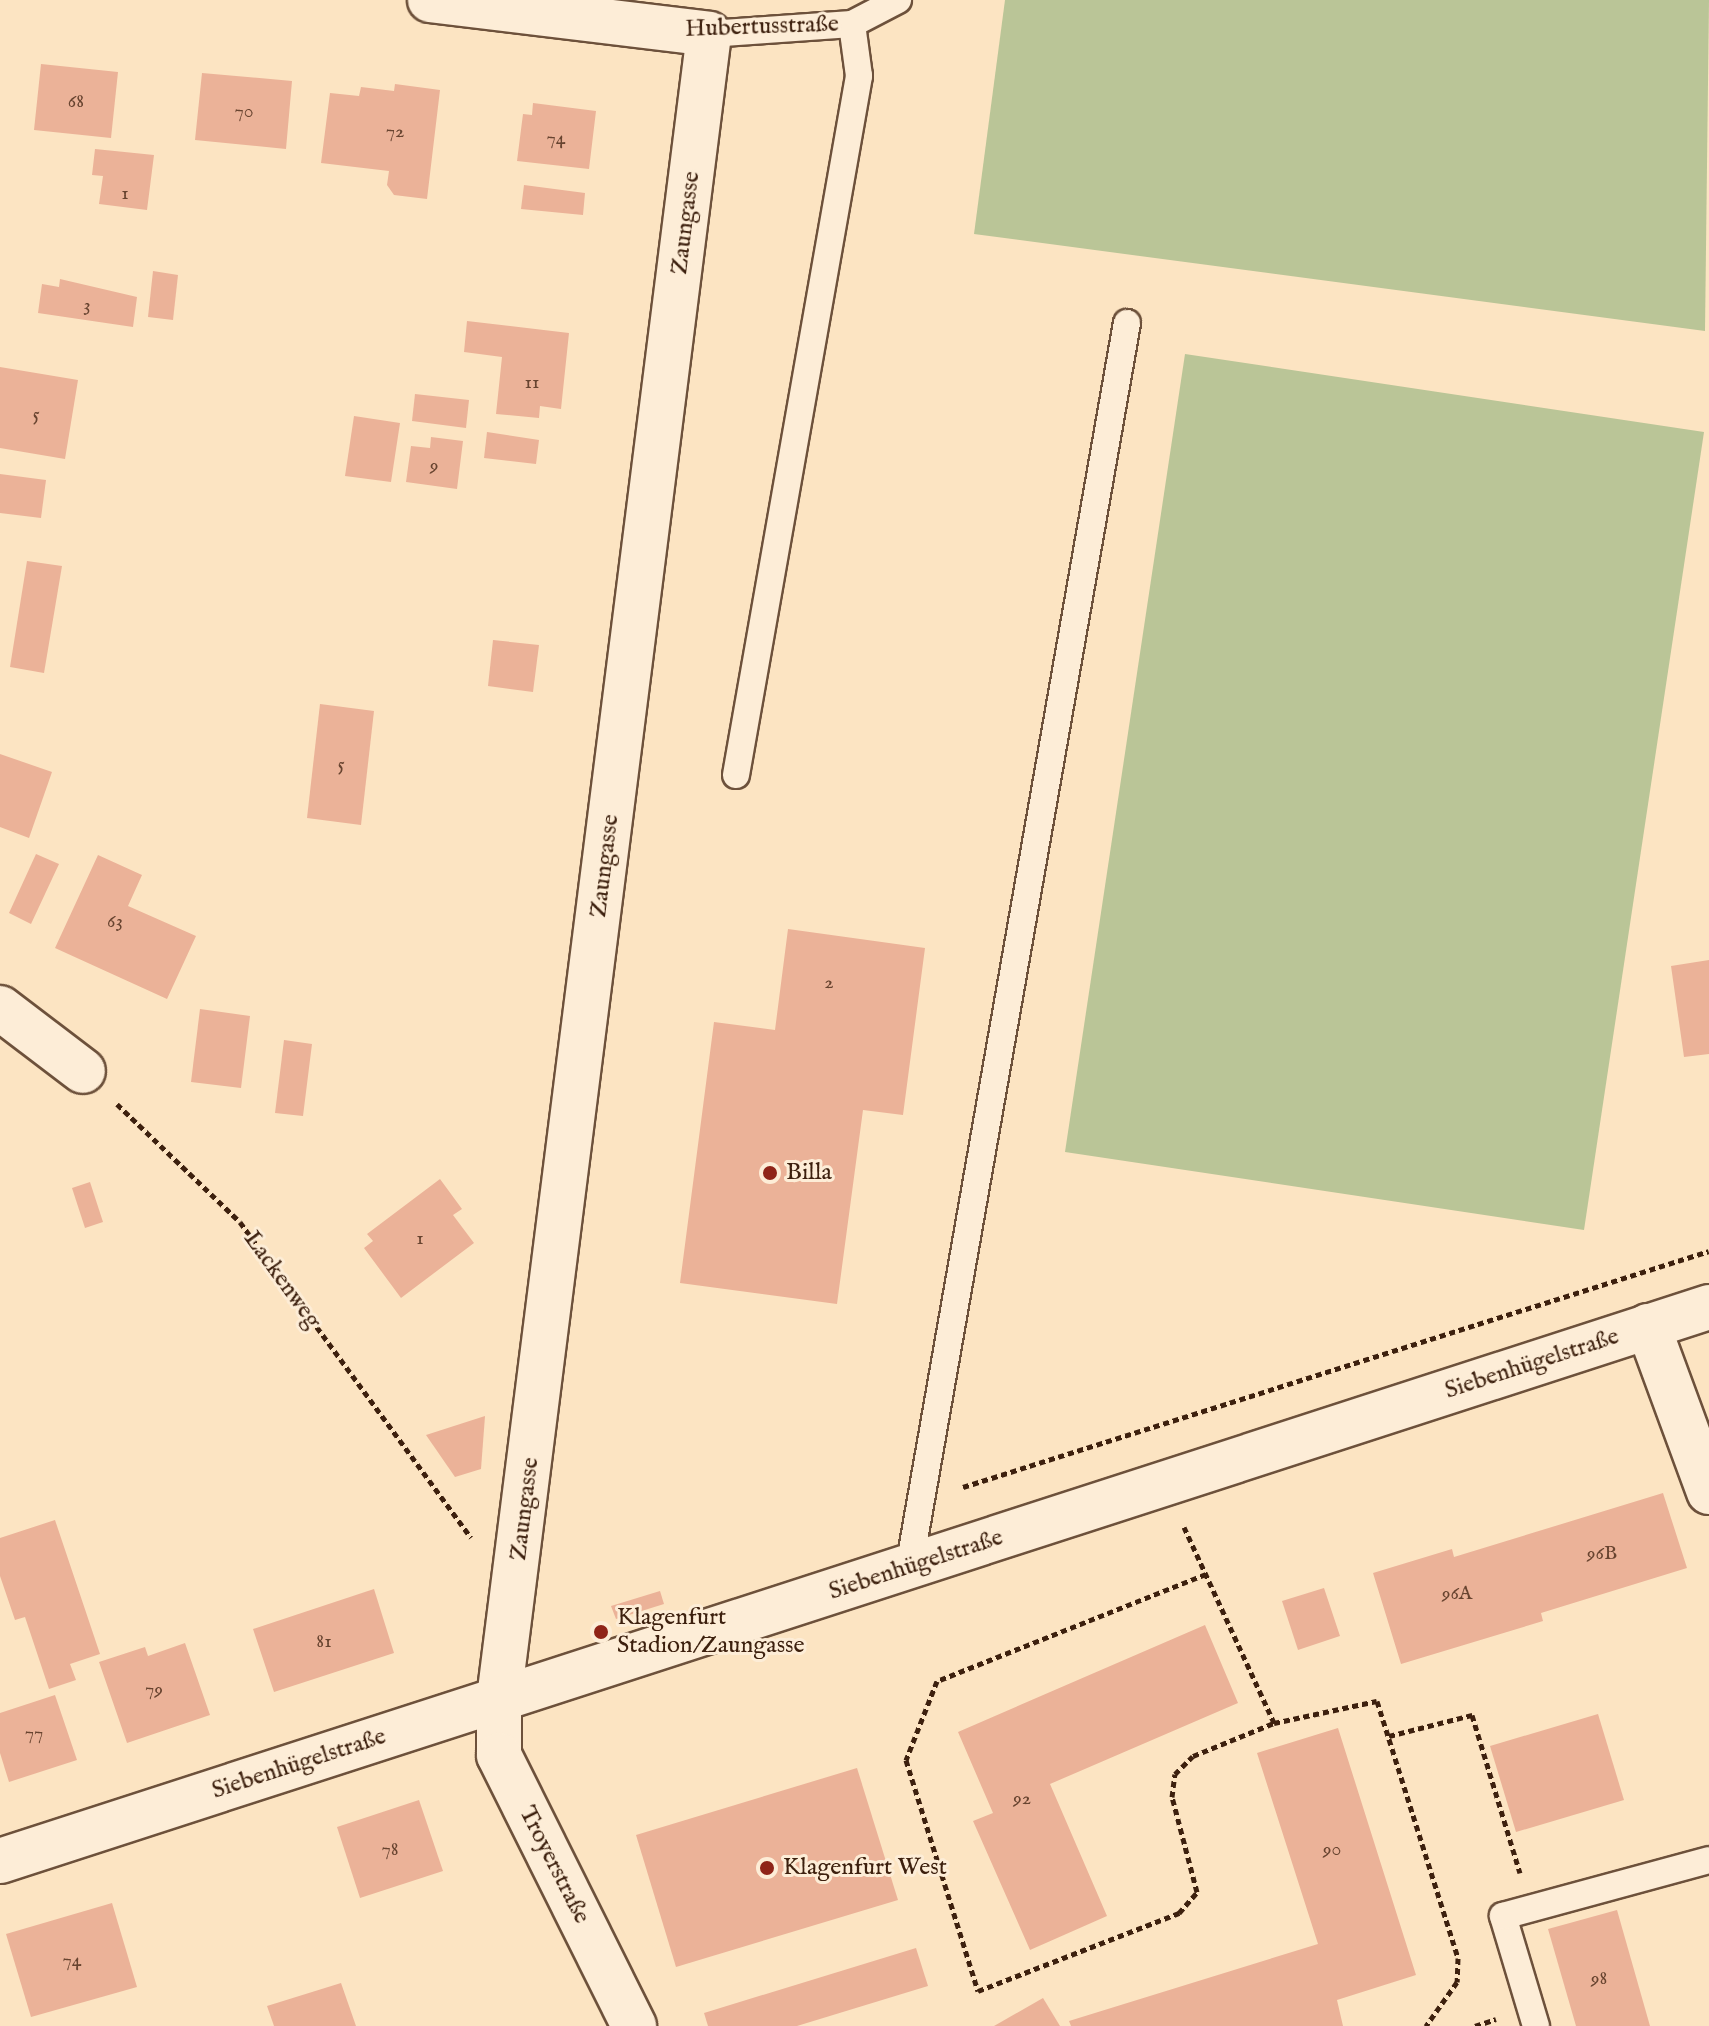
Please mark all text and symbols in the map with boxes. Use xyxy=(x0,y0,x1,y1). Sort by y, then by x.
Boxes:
street label: Hubertusstraße xyxy=(685,10,839,44)
house number: 68 xyxy=(68,89,84,113)
house number: 70 xyxy=(234,99,254,123)
house number: 72 xyxy=(386,119,404,143)
house number: 74 xyxy=(546,126,566,150)
street label: Zaungasse xyxy=(665,170,707,276)
house number: 1 xyxy=(121,181,129,205)
house number: 3 xyxy=(83,293,91,317)
house number: 11 xyxy=(525,370,539,394)
house number: 5 xyxy=(32,402,40,426)
house number: 9 xyxy=(430,453,438,477)
house number: 5 xyxy=(337,752,345,776)
street label: Zaungasse xyxy=(584,813,626,919)
house number: 63 xyxy=(107,909,123,933)
house number: 2 xyxy=(824,970,834,994)
place label: Billa xyxy=(786,1159,832,1187)
marker: Billa xyxy=(761,1164,779,1182)
street label: Lackenweg xyxy=(237,1226,327,1334)
house number: 1 xyxy=(416,1226,424,1250)
street label: Siebenhügelstraße xyxy=(1441,1322,1623,1406)
street label: Zaungasse xyxy=(504,1456,546,1562)
street label: Siebenhügelstraße xyxy=(825,1523,1007,1607)
house number: 96B xyxy=(1587,1541,1617,1565)
house number: 96A xyxy=(1442,1581,1472,1605)
place label: Klagenfurt Stadion/Zaungasse xyxy=(617,1604,805,1660)
marker: Klagenfurt Stadion/Zaungasse xyxy=(592,1623,610,1641)
house number: 81 xyxy=(316,1629,332,1653)
house number: 79 xyxy=(145,1677,163,1701)
house number: 77 xyxy=(25,1721,43,1745)
street label: Siebenhügelstraße xyxy=(208,1722,390,1806)
house number: 92 xyxy=(1013,1786,1031,1810)
street label: Troyerstraße xyxy=(512,1802,596,1928)
house number: 78 xyxy=(381,1837,399,1861)
house number: 90 xyxy=(1323,1837,1341,1861)
place label: Klagenfurt West xyxy=(783,1854,947,1882)
marker: Klagenfurt West xyxy=(758,1859,776,1877)
house number: 74 xyxy=(62,1948,82,1972)
house number: 98 xyxy=(1591,1966,1607,1990)

